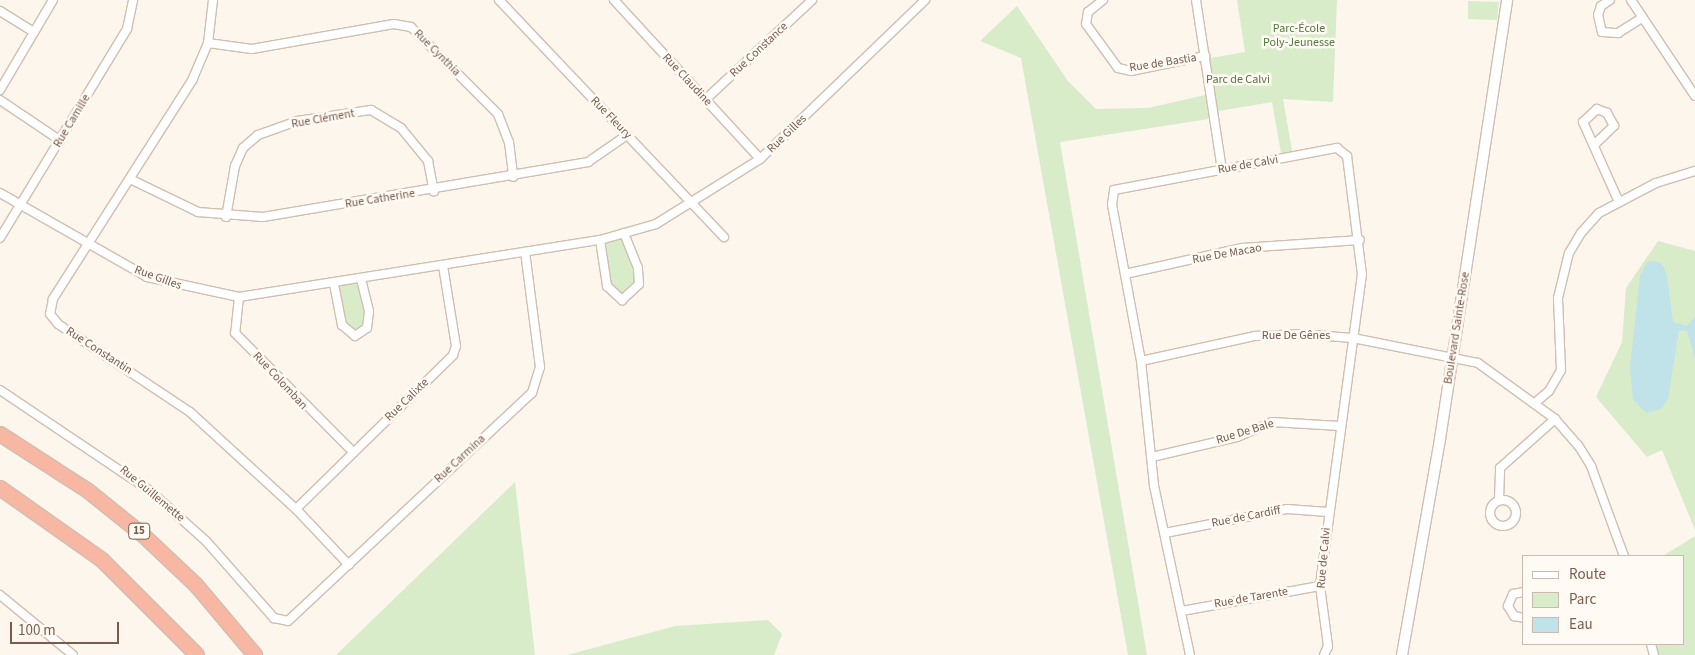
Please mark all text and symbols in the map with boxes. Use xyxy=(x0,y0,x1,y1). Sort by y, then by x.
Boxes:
street label: Rue Constance xyxy=(727,20,791,80)
park label: Parc-École Poly-Jeunesse xyxy=(1263,22,1335,50)
street label: Rue Cynthia xyxy=(411,27,463,79)
street label: Rue Claudine xyxy=(659,51,715,109)
street label: Rue de Bastia xyxy=(1128,51,1198,75)
park label: Parc de Calvi xyxy=(1206,73,1270,87)
street label: Rue Camille xyxy=(50,92,94,150)
street label: Rue Fleury xyxy=(587,94,635,142)
street label: Rue Clément xyxy=(290,106,356,132)
street label: Rue Gilles xyxy=(764,112,810,156)
street label: Rue de Calvi xyxy=(1217,153,1279,177)
street label: Rue Catherine xyxy=(344,186,416,212)
street label: Rue De Macao xyxy=(1191,241,1263,267)
street label: Rue Gilles xyxy=(132,263,184,293)
street label: Boulevard Sainte-Rose xyxy=(1441,271,1473,385)
street label: Rue Constantin xyxy=(63,324,135,378)
street label: Rue De Gênes xyxy=(1262,329,1330,343)
street label: Rue Colomban xyxy=(250,349,310,413)
street label: Rue Calixte xyxy=(382,376,432,424)
street label: Rue De Bale xyxy=(1214,416,1276,448)
street label: Rue Carmina xyxy=(432,432,488,486)
street label: Rue Guillemette xyxy=(117,463,187,525)
street label: Rue de Cardiff xyxy=(1210,503,1282,531)
road number: 15 xyxy=(128,522,150,540)
street label: Rue de Calvi xyxy=(1314,527,1334,589)
legend xyxy=(1522,555,1685,645)
text: Route xyxy=(1569,564,1606,585)
street label: Rue de Tarente xyxy=(1213,584,1289,612)
text: Parc xyxy=(1569,589,1596,610)
scale bar xyxy=(12,612,121,644)
text: Eau xyxy=(1569,614,1593,635)
text: 100 m xyxy=(18,620,56,641)

